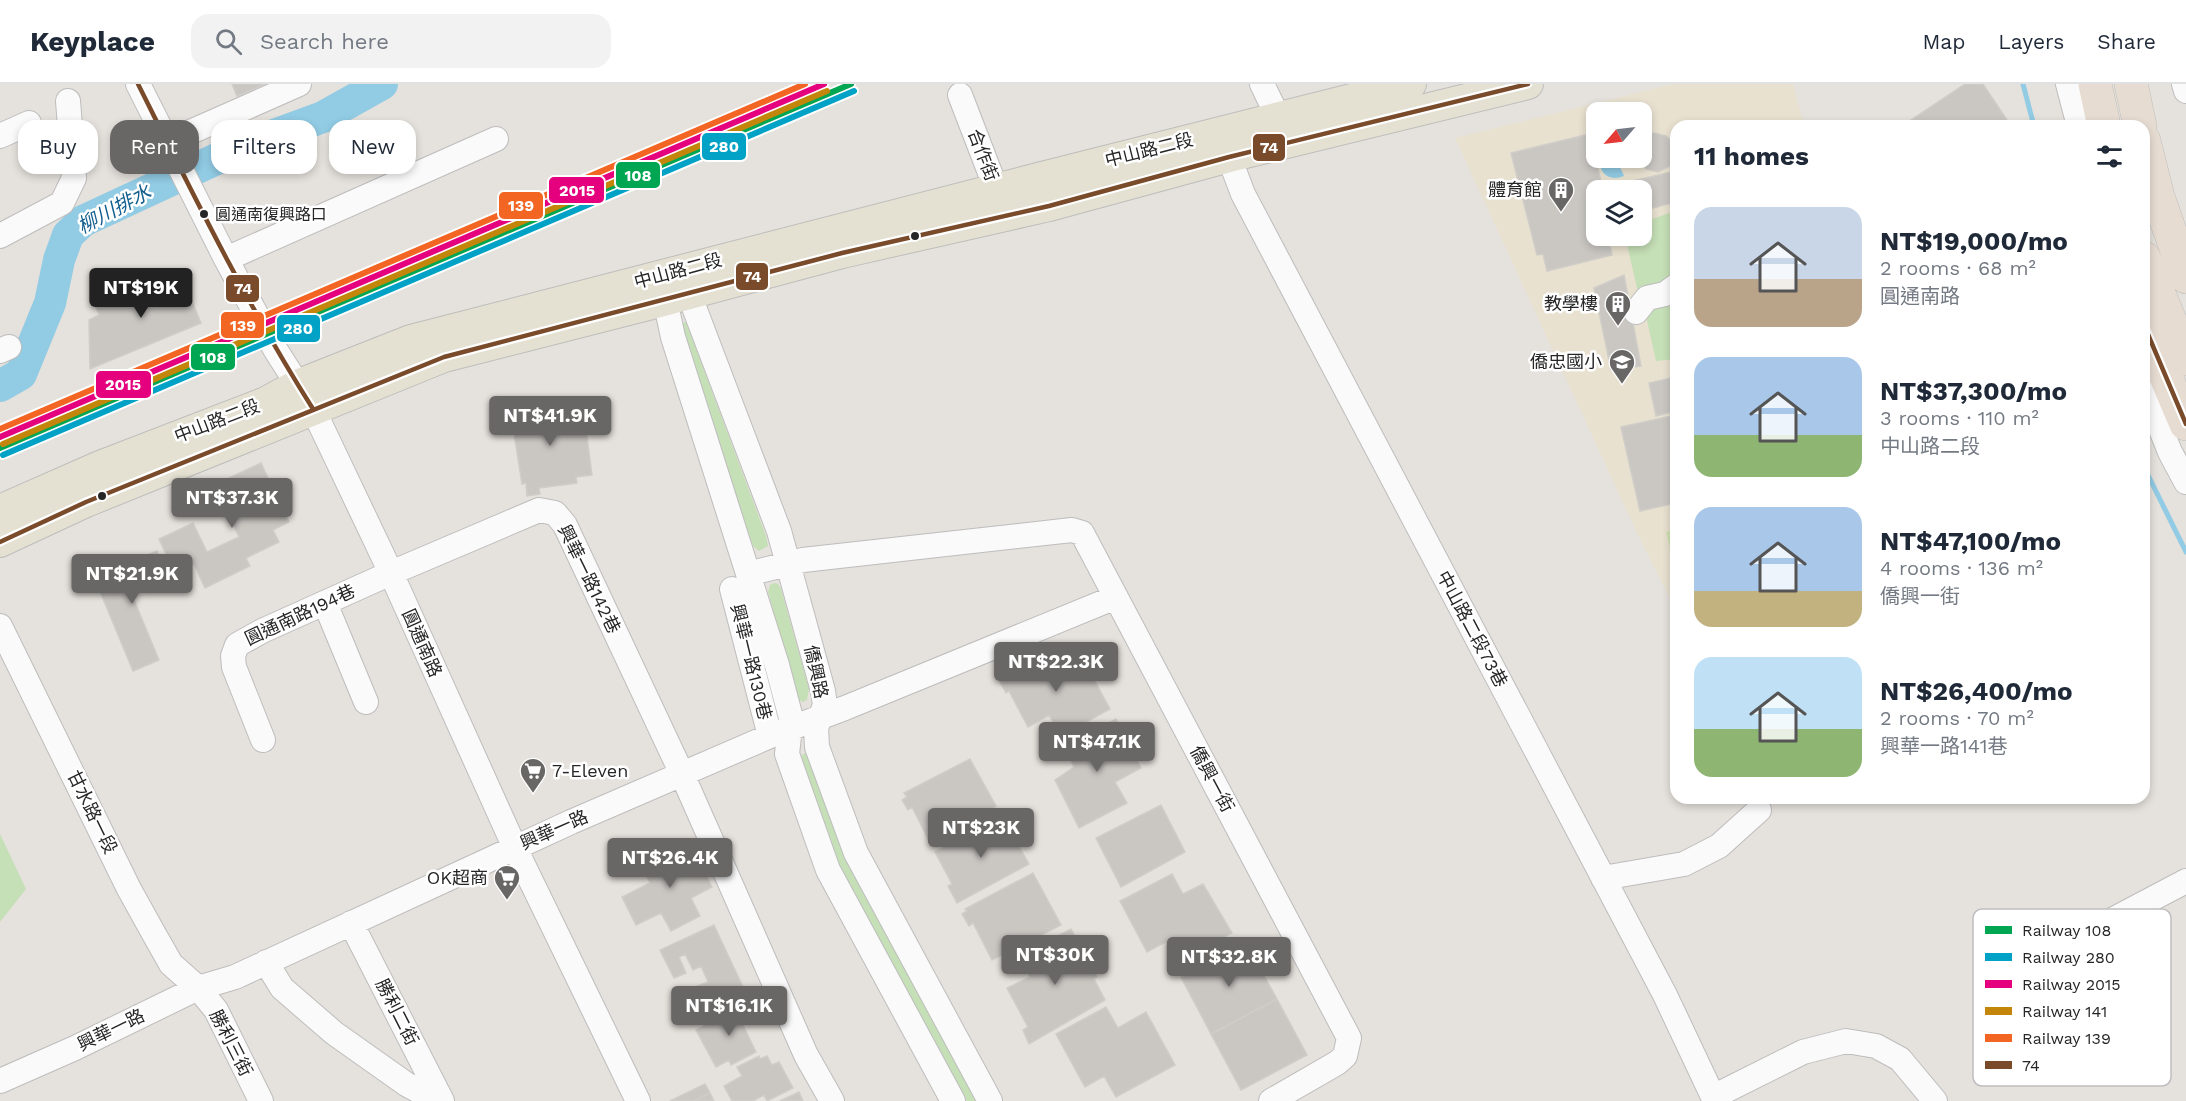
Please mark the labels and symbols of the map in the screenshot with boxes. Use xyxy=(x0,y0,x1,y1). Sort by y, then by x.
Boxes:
north arrow xyxy=(1586,102,1652,168)
street label: 合作街 xyxy=(964,126,1003,184)
street label: 中山路二段 xyxy=(1103,128,1195,171)
line badge: 280 xyxy=(701,132,747,161)
line badge: 74 xyxy=(1252,133,1286,162)
text: 280 xyxy=(709,137,739,156)
text: 74 xyxy=(1260,138,1278,157)
line badge: 108 xyxy=(615,161,661,189)
text: 108 xyxy=(624,166,652,185)
building icon: 體育館 xyxy=(1546,175,1576,213)
line badge: 2015 xyxy=(548,176,605,204)
water label: 柳川排水 xyxy=(73,179,156,238)
place label: 體育館 xyxy=(1488,179,1542,200)
text: 2015 xyxy=(559,181,595,200)
line badge: 139 xyxy=(498,191,544,220)
text: 139 xyxy=(508,196,534,215)
place label: 圓通南復興路口 xyxy=(215,205,327,224)
marker: 圓通南復興路口 xyxy=(198,208,210,220)
unlabelled marker xyxy=(909,230,921,242)
street label: 中山路二段 xyxy=(632,249,724,292)
line badge: 74 xyxy=(735,262,769,291)
text: 74 xyxy=(743,267,761,286)
pin: NT$19K xyxy=(92,268,190,319)
line badge: 74 xyxy=(225,274,260,303)
text: 74 xyxy=(234,279,252,298)
building icon: 教學樓 xyxy=(1603,289,1633,327)
place label: 教學樓 xyxy=(1544,293,1598,314)
line badge: 139 xyxy=(220,311,265,339)
line badge: 280 xyxy=(276,314,321,343)
text: 139 xyxy=(230,316,256,335)
text: 280 xyxy=(283,319,313,338)
line badge: 108 xyxy=(190,343,236,371)
school or university icon: 僑忠國小 xyxy=(1607,347,1637,385)
text: 108 xyxy=(199,348,227,367)
place label: 僑忠國小 xyxy=(1530,351,1602,372)
line badge: 2015 xyxy=(95,370,152,399)
text: 2015 xyxy=(105,375,141,394)
street label: 中山路二段 xyxy=(171,395,263,446)
pin: NT$41.9K xyxy=(488,396,612,447)
pin: NT$37.3K xyxy=(170,478,294,529)
unlabelled marker xyxy=(96,490,108,502)
street label: 興華一路142巷 xyxy=(554,521,625,637)
pin: NT$21.9K xyxy=(70,554,194,605)
street label: 中山路二段73巷 xyxy=(1433,567,1512,690)
street label: 圓通南路194巷 xyxy=(241,580,358,649)
street label: 興華一路130巷 xyxy=(727,602,776,722)
street label: 圓通南路 xyxy=(398,606,447,680)
pin: NT$22.3K xyxy=(994,642,1118,693)
street label: 僑興路 xyxy=(801,643,832,700)
pin: NT$47.1K xyxy=(1035,722,1159,773)
street label: 僑興一街 xyxy=(1186,742,1239,815)
supermarket icon: 7-Eleven xyxy=(518,756,548,794)
place label: 7-Eleven xyxy=(552,760,628,781)
street label: 甘水路一段 xyxy=(63,767,122,857)
street label: 興華一路 xyxy=(517,805,591,854)
pin: NT$23K xyxy=(932,808,1030,859)
pin: NT$26.4K xyxy=(608,838,732,889)
supermarket icon: OK超商 xyxy=(492,863,522,901)
place label: OK超商 xyxy=(427,867,488,888)
legend xyxy=(1973,909,2171,1086)
text: Railway 108 xyxy=(2022,921,2111,940)
pin: NT$30K xyxy=(1006,935,1104,986)
pin: NT$32.8K xyxy=(1167,937,1291,988)
text: Railway 280 xyxy=(2022,948,2115,967)
street label: 勝利二街 xyxy=(372,975,423,1049)
text: Railway 2015 xyxy=(2022,975,2121,994)
pin: NT$16.1K xyxy=(667,986,791,1037)
text: Railway 141 xyxy=(2022,1002,2107,1021)
street label: 興華一路 xyxy=(74,1004,148,1055)
street label: 勝利三街 xyxy=(206,1006,257,1080)
text: Railway 139 xyxy=(2022,1029,2111,1048)
text: 74 xyxy=(2022,1056,2040,1075)

